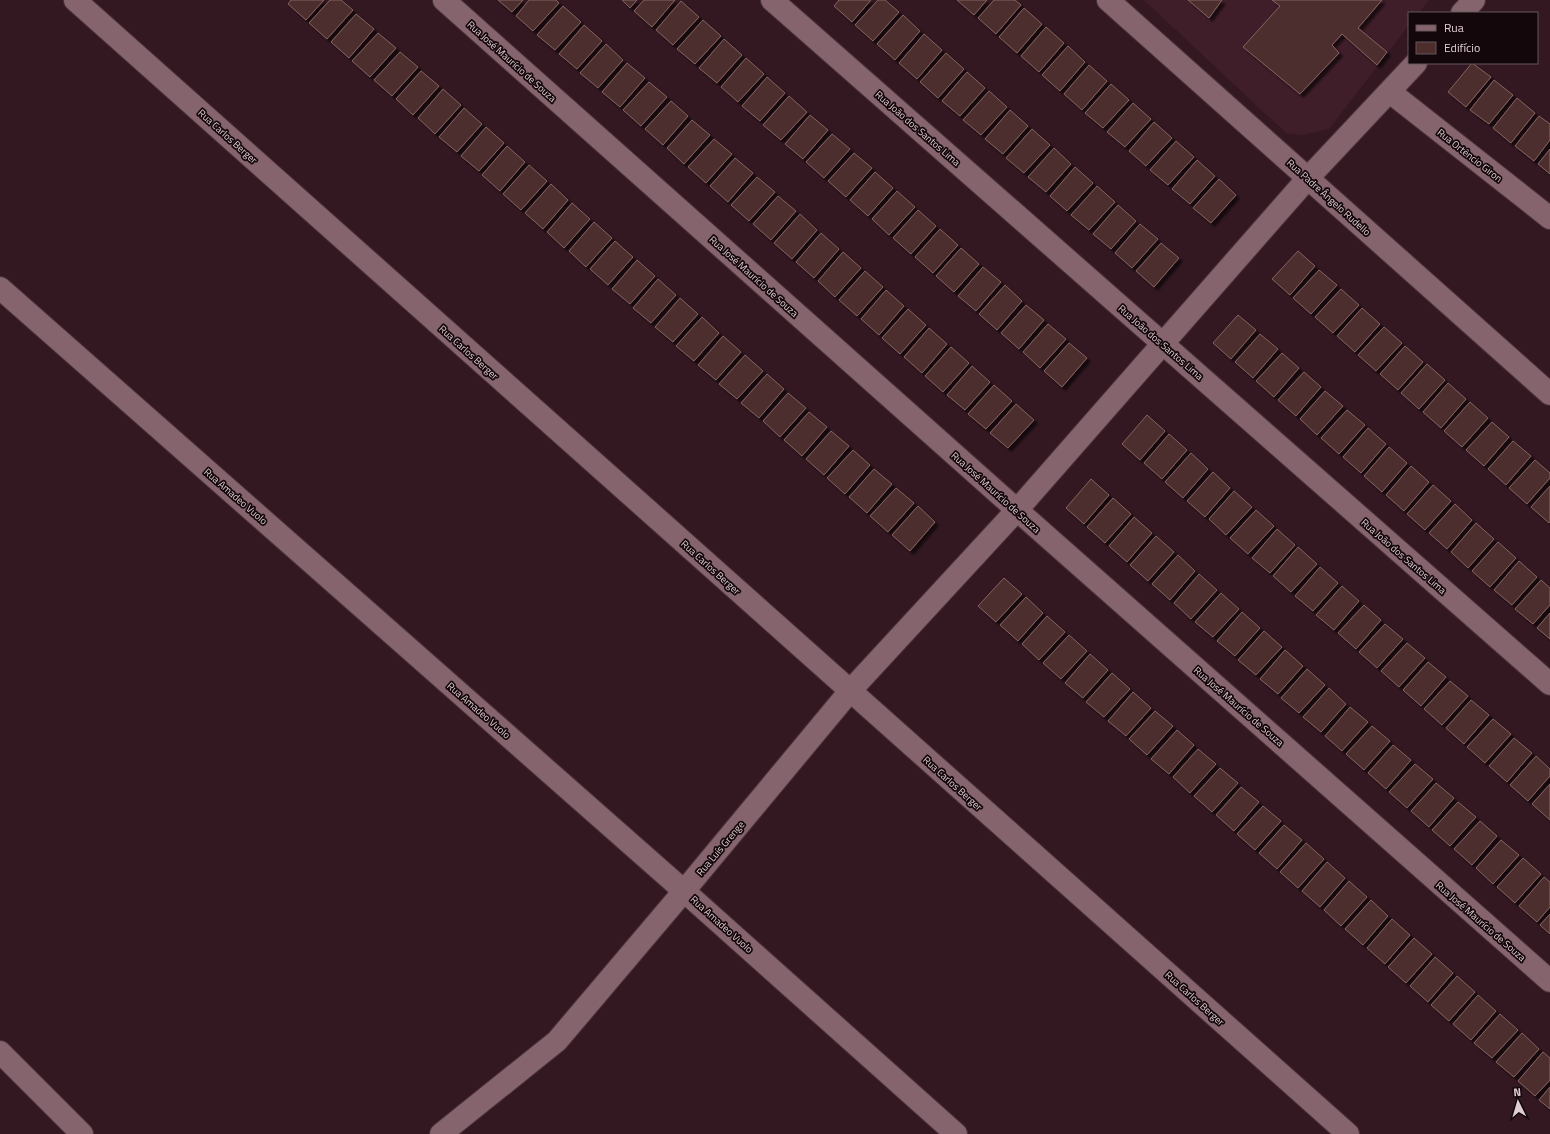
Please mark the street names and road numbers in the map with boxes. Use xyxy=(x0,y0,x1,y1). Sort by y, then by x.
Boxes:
street label: Rua José Maurício de Souza xyxy=(464,17,559,105)
street label: Rua João dos Santos Lima xyxy=(872,87,964,170)
street label: Rua Carlos Berger xyxy=(195,106,261,167)
street label: Rua Ortêncio Giron xyxy=(1434,125,1505,186)
street label: Rua Padre Ângelo Rudello xyxy=(1283,156,1374,239)
street label: Rua José Maurício de Souza xyxy=(706,232,801,320)
street label: Rua João dos Santos Lima xyxy=(1115,301,1207,384)
street label: Rua Carlos Berger xyxy=(436,322,502,383)
street label: Rua José Maurício de Souza xyxy=(948,448,1043,536)
street label: Rua Amadeo Vuolo xyxy=(201,465,271,528)
street label: Rua João dos Santos Lima xyxy=(1358,515,1450,598)
street label: Rua Carlos Berger xyxy=(678,537,744,598)
street label: Rua José Maurício de Souza xyxy=(1190,663,1287,750)
street label: Rua Amadeo Vuolo xyxy=(444,679,514,742)
street label: Rua Carlos Berger xyxy=(920,753,986,814)
street label: Rua Luís Grenge xyxy=(693,818,748,879)
street label: Rua José Maurício de Souza xyxy=(1432,878,1529,965)
street label: Rua Amadeo Vuolo xyxy=(687,892,756,957)
street label: Rua Carlos Berger xyxy=(1162,968,1228,1029)

